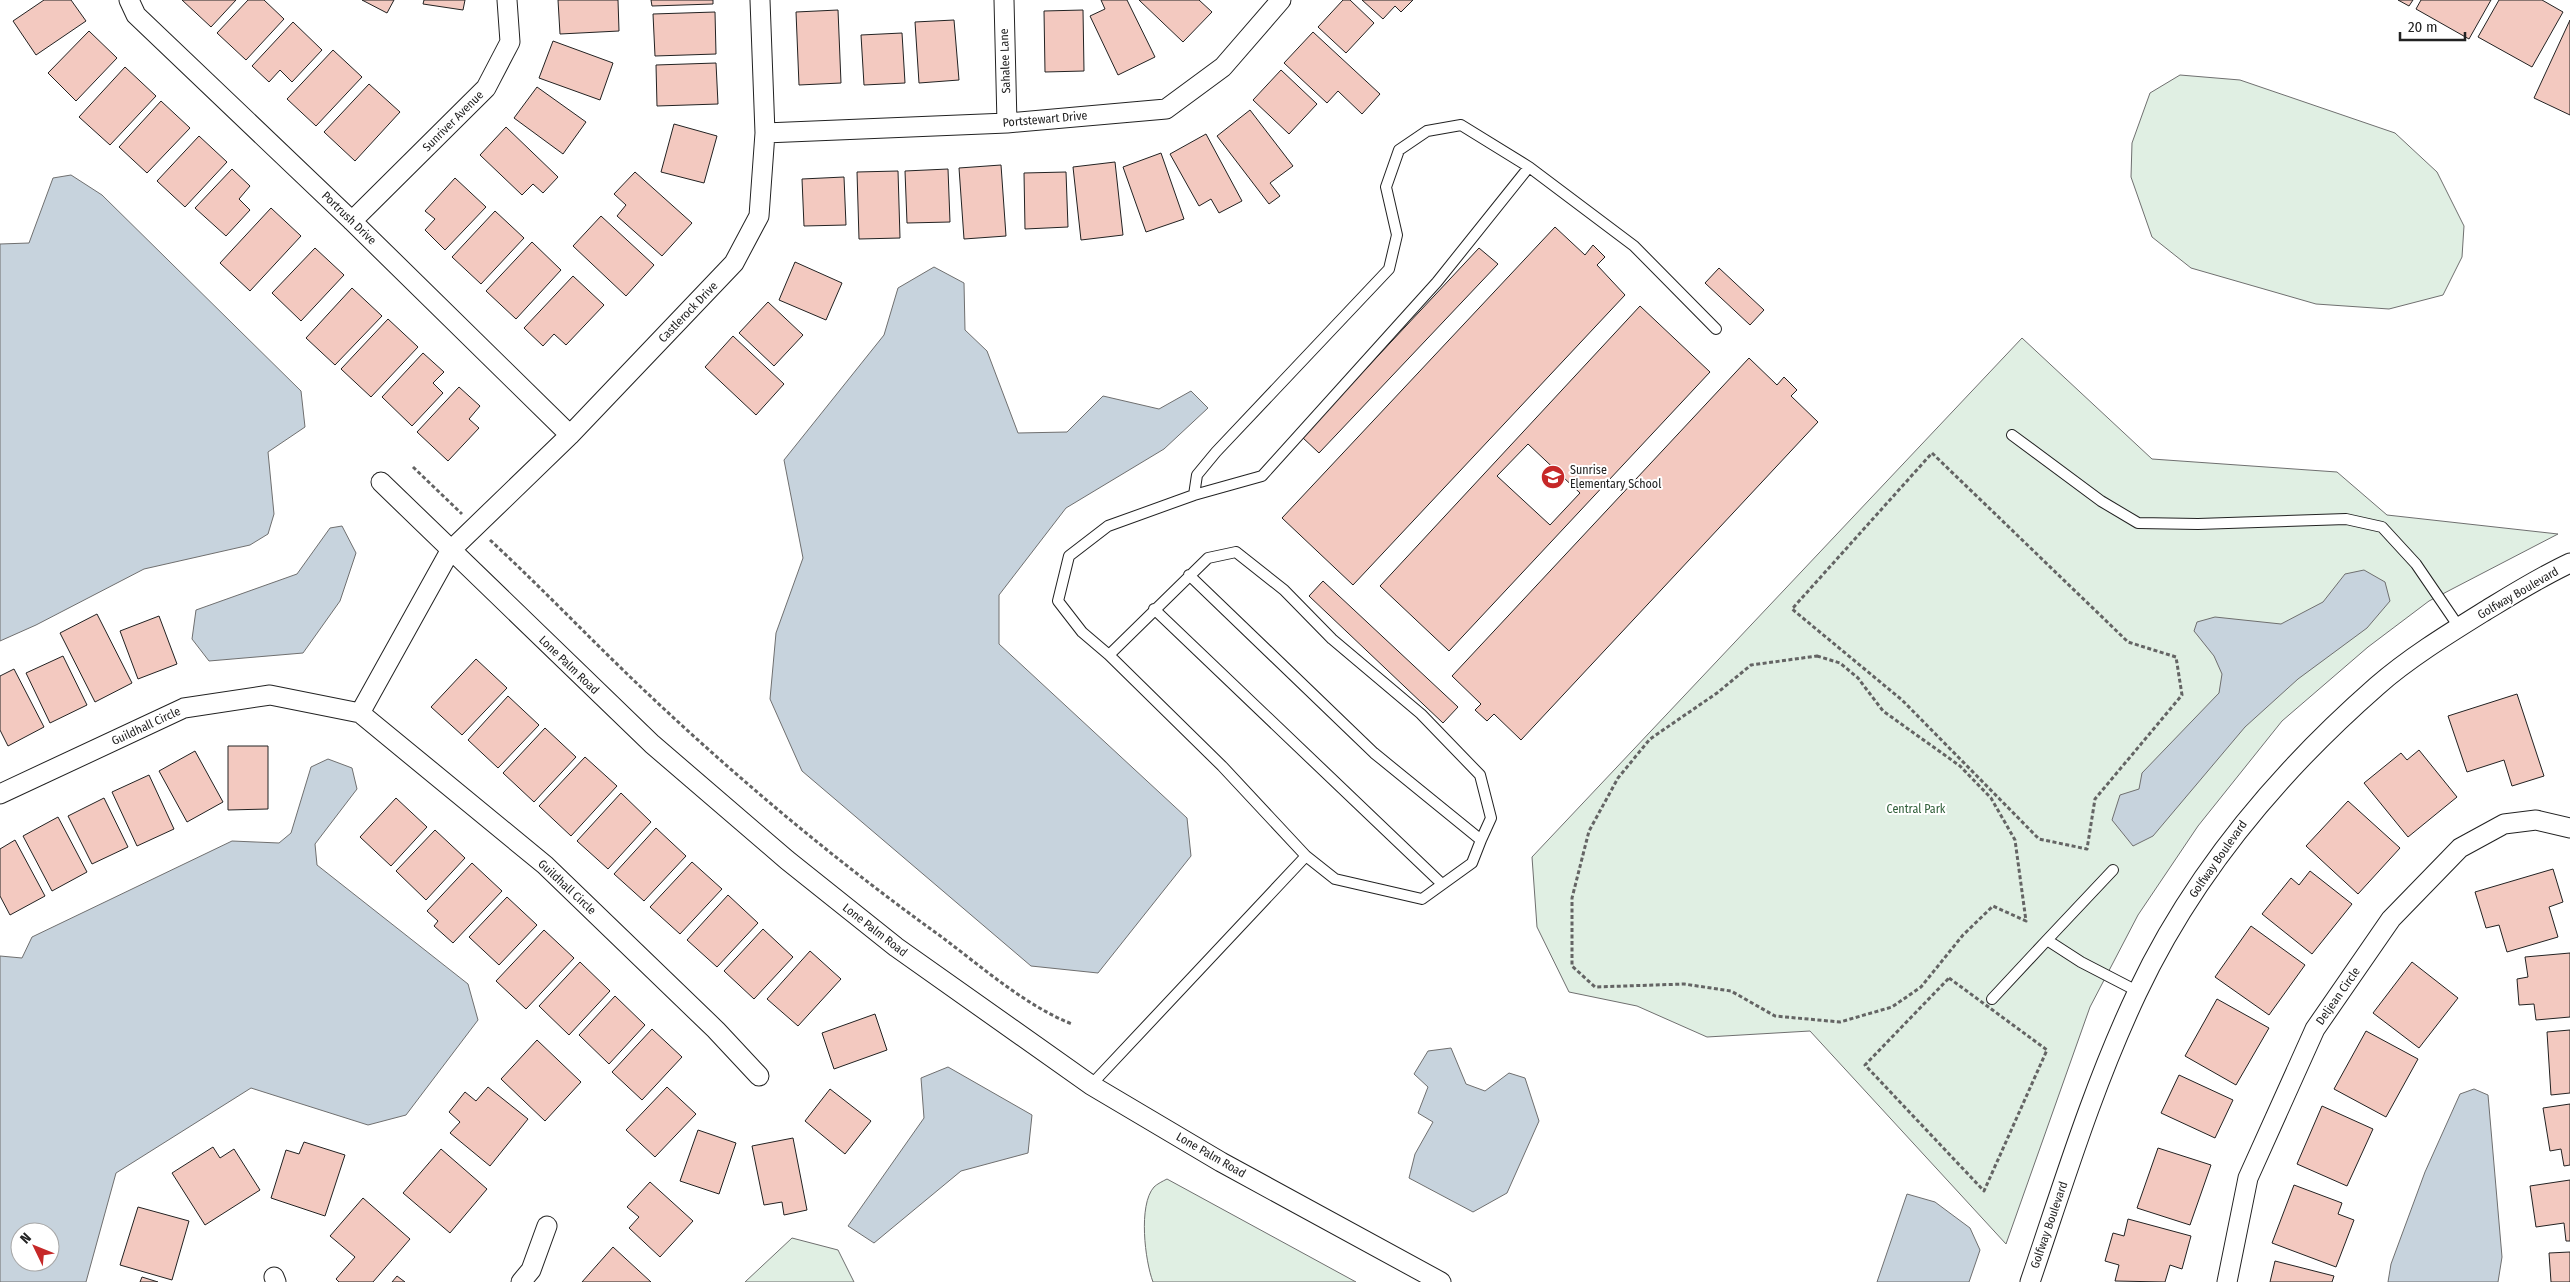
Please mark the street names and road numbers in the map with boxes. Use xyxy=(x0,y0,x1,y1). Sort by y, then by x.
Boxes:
street label: Sahalee Lane xyxy=(997,28,1013,94)
street label: Sunriver Avenue xyxy=(420,88,486,154)
street label: Portstewart Drive xyxy=(1002,108,1088,130)
street label: Portrush Drive xyxy=(319,188,379,248)
street label: Castlerock Drive xyxy=(656,279,720,345)
street label: Golfway Boulevard xyxy=(2475,564,2561,622)
street label: Lone Palm Road xyxy=(536,633,602,697)
street label: Guildhall Circle xyxy=(109,704,183,748)
street label: Golfway Boulevard xyxy=(2186,818,2250,900)
street label: Guildhall Circle xyxy=(535,857,599,917)
street label: Lone Palm Road xyxy=(840,900,910,960)
street label: Deljean Circle xyxy=(2313,964,2363,1027)
street label: Lone Palm Road xyxy=(1174,1129,1248,1181)
street label: Golfway Boulevard xyxy=(2028,1180,2070,1270)

